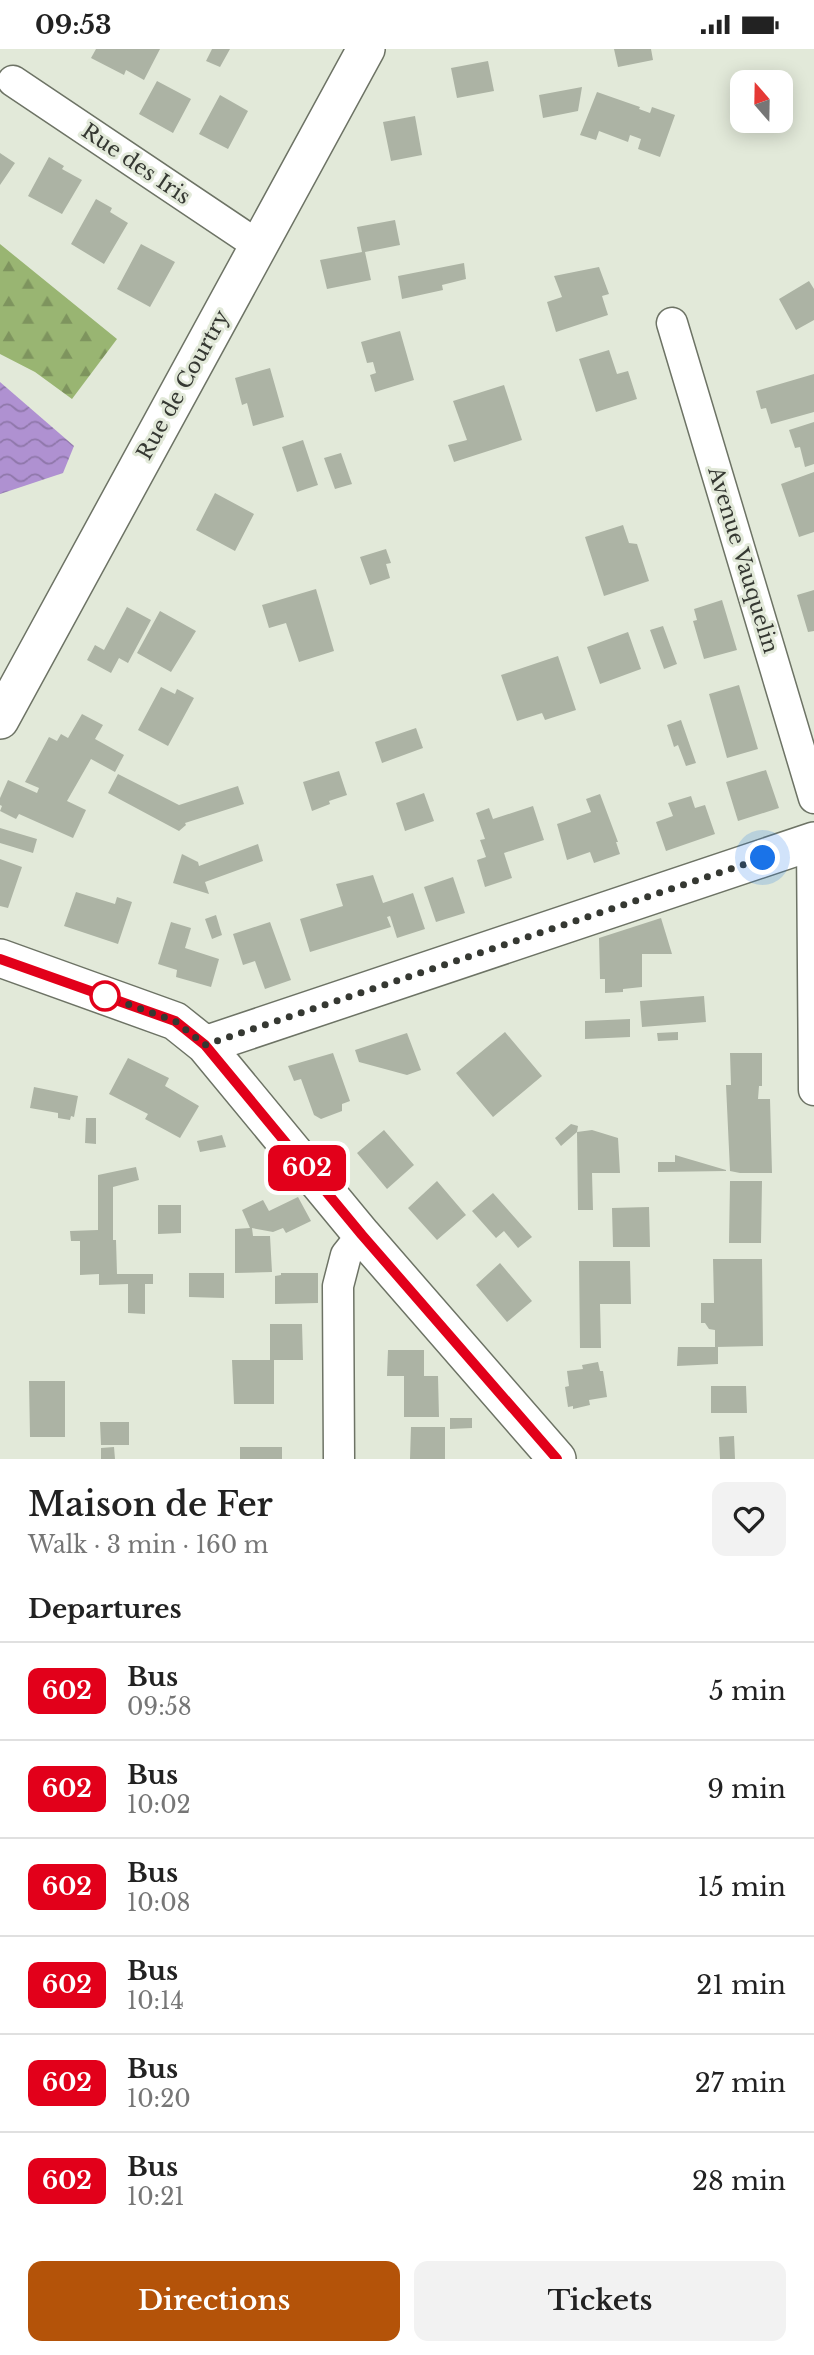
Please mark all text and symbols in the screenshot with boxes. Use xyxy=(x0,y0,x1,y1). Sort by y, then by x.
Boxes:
text: 09:53 xyxy=(35,9,112,41)
north arrow xyxy=(730,70,793,133)
map controls xyxy=(730,70,793,133)
street label: Rue des Iris xyxy=(77,118,195,210)
street label: Rue de Courtry xyxy=(131,305,235,464)
street label: Avenue Vauquelin xyxy=(702,463,784,656)
your location xyxy=(745,840,780,875)
unlabelled marker xyxy=(90,981,120,1011)
line badge: 602 xyxy=(267,1145,347,1191)
text: 602 xyxy=(282,1153,332,1182)
button: heart xyxy=(712,1482,786,1556)
text: Maison de Fer xyxy=(28,1484,273,1525)
text: Walk · 3 min · 160 m xyxy=(28,1531,269,1559)
text: Departures xyxy=(28,1593,182,1625)
text: Bus xyxy=(127,1661,178,1693)
text: 5 min xyxy=(709,1675,786,1707)
text: 602 xyxy=(42,1676,92,1705)
text: 09:58 xyxy=(127,1693,192,1721)
text: Bus xyxy=(127,1759,178,1791)
text: 9 min xyxy=(707,1773,786,1805)
text: 602 xyxy=(42,1774,92,1803)
text: 10:02 xyxy=(127,1791,191,1819)
text: Bus xyxy=(127,1857,178,1889)
text: 15 min xyxy=(697,1871,786,1903)
text: 602 xyxy=(42,1872,92,1901)
text: 10:08 xyxy=(127,1889,191,1917)
text: Bus xyxy=(127,1955,178,1987)
text: 21 min xyxy=(696,1969,786,2001)
text: 602 xyxy=(42,1970,92,1999)
text: 10:14 xyxy=(127,1987,184,2015)
text: Bus xyxy=(127,2053,178,2085)
text: 27 min xyxy=(695,2067,786,2099)
text: 602 xyxy=(42,2068,92,2097)
text: 10:20 xyxy=(127,2085,191,2113)
text: Bus xyxy=(127,2151,178,2183)
text: 28 min xyxy=(692,2165,786,2197)
text: 602 xyxy=(42,2166,92,2195)
text: 10:21 xyxy=(127,2183,185,2211)
button: Directions xyxy=(28,2261,400,2341)
button: Tickets xyxy=(414,2261,786,2341)

